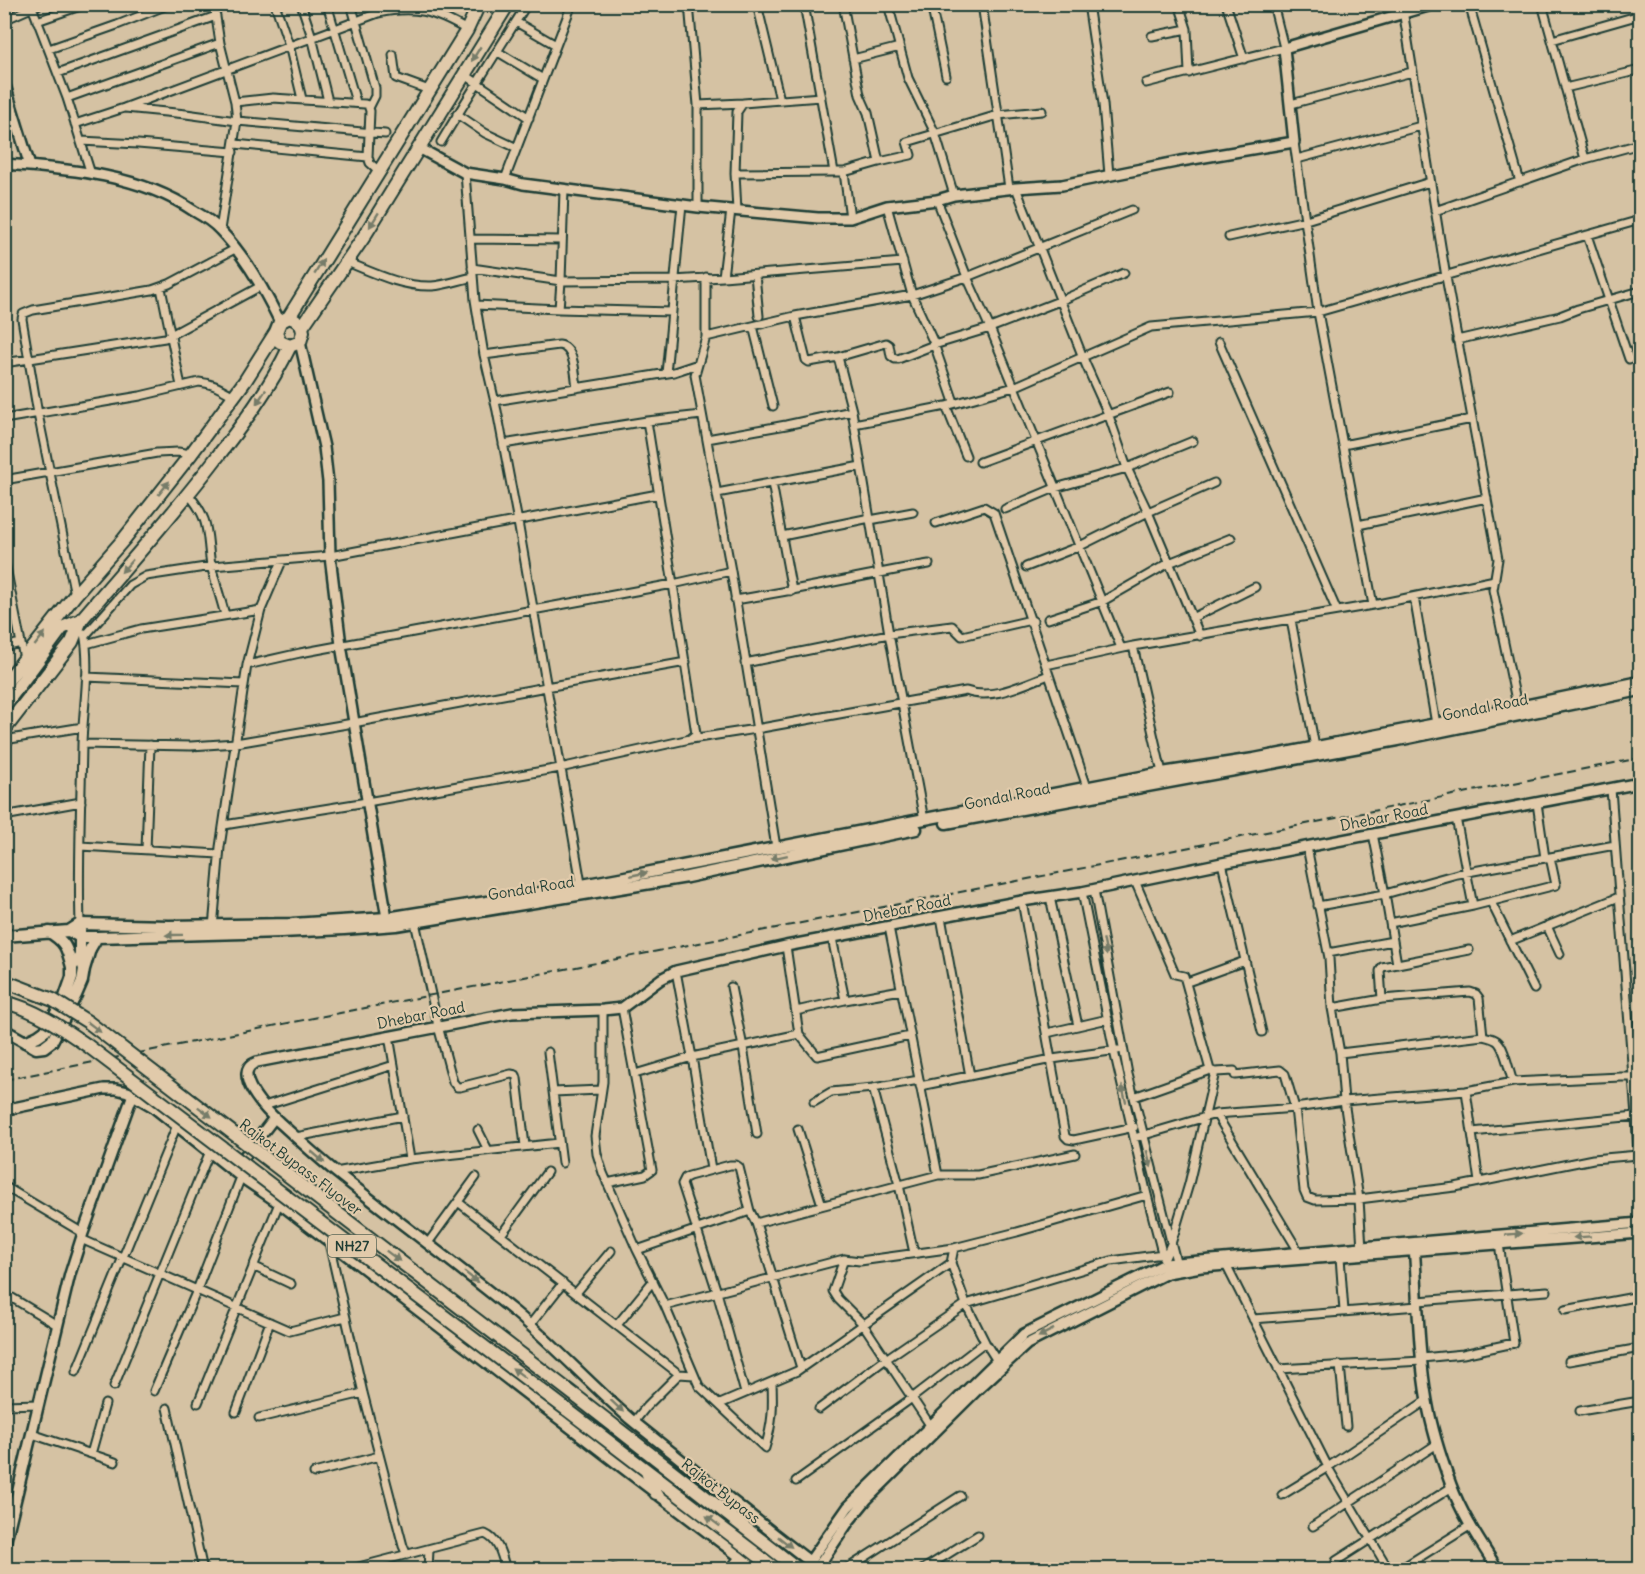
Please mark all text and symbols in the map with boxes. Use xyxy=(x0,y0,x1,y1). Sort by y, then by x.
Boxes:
one-way arrow xyxy=(471,46,482,62)
one-way arrow xyxy=(369,212,380,228)
one-way arrow xyxy=(313,259,324,275)
one-way arrow xyxy=(256,388,267,405)
one-way arrow xyxy=(157,480,170,496)
one-way arrow xyxy=(121,558,134,573)
one-way arrow xyxy=(34,631,47,647)
street label: Gondal Road xyxy=(1440,689,1530,725)
street label: Gondal Road xyxy=(962,778,1052,814)
street label: Dhebar Road xyxy=(1338,799,1430,835)
one-way arrow xyxy=(769,853,788,862)
one-way arrow xyxy=(629,869,648,878)
street label: Gondal Road xyxy=(486,872,576,904)
street label: Dhebar Road xyxy=(861,890,953,926)
one-way arrow xyxy=(164,931,183,940)
one-way arrow xyxy=(1101,938,1110,957)
street label: Dhebar Road xyxy=(375,997,467,1033)
one-way arrow xyxy=(86,1020,101,1032)
one-way arrow xyxy=(1118,1084,1128,1103)
one-way arrow xyxy=(196,1106,212,1118)
street label: Rajkot Bypass Flyover xyxy=(236,1115,366,1219)
one-way arrow xyxy=(310,1150,325,1163)
one-way arrow xyxy=(1145,1150,1154,1168)
one-way arrow xyxy=(1505,1229,1524,1239)
one-way arrow xyxy=(1573,1232,1592,1242)
road number: NH27 xyxy=(328,1235,376,1257)
one-way arrow xyxy=(384,1250,400,1262)
one-way arrow xyxy=(463,1271,479,1284)
one-way arrow xyxy=(1037,1328,1055,1338)
one-way arrow xyxy=(512,1368,527,1380)
one-way arrow xyxy=(610,1399,624,1413)
street label: Rajkot Bypass xyxy=(678,1454,764,1528)
one-way arrow xyxy=(706,1516,721,1528)
one-way arrow xyxy=(777,1536,793,1548)

